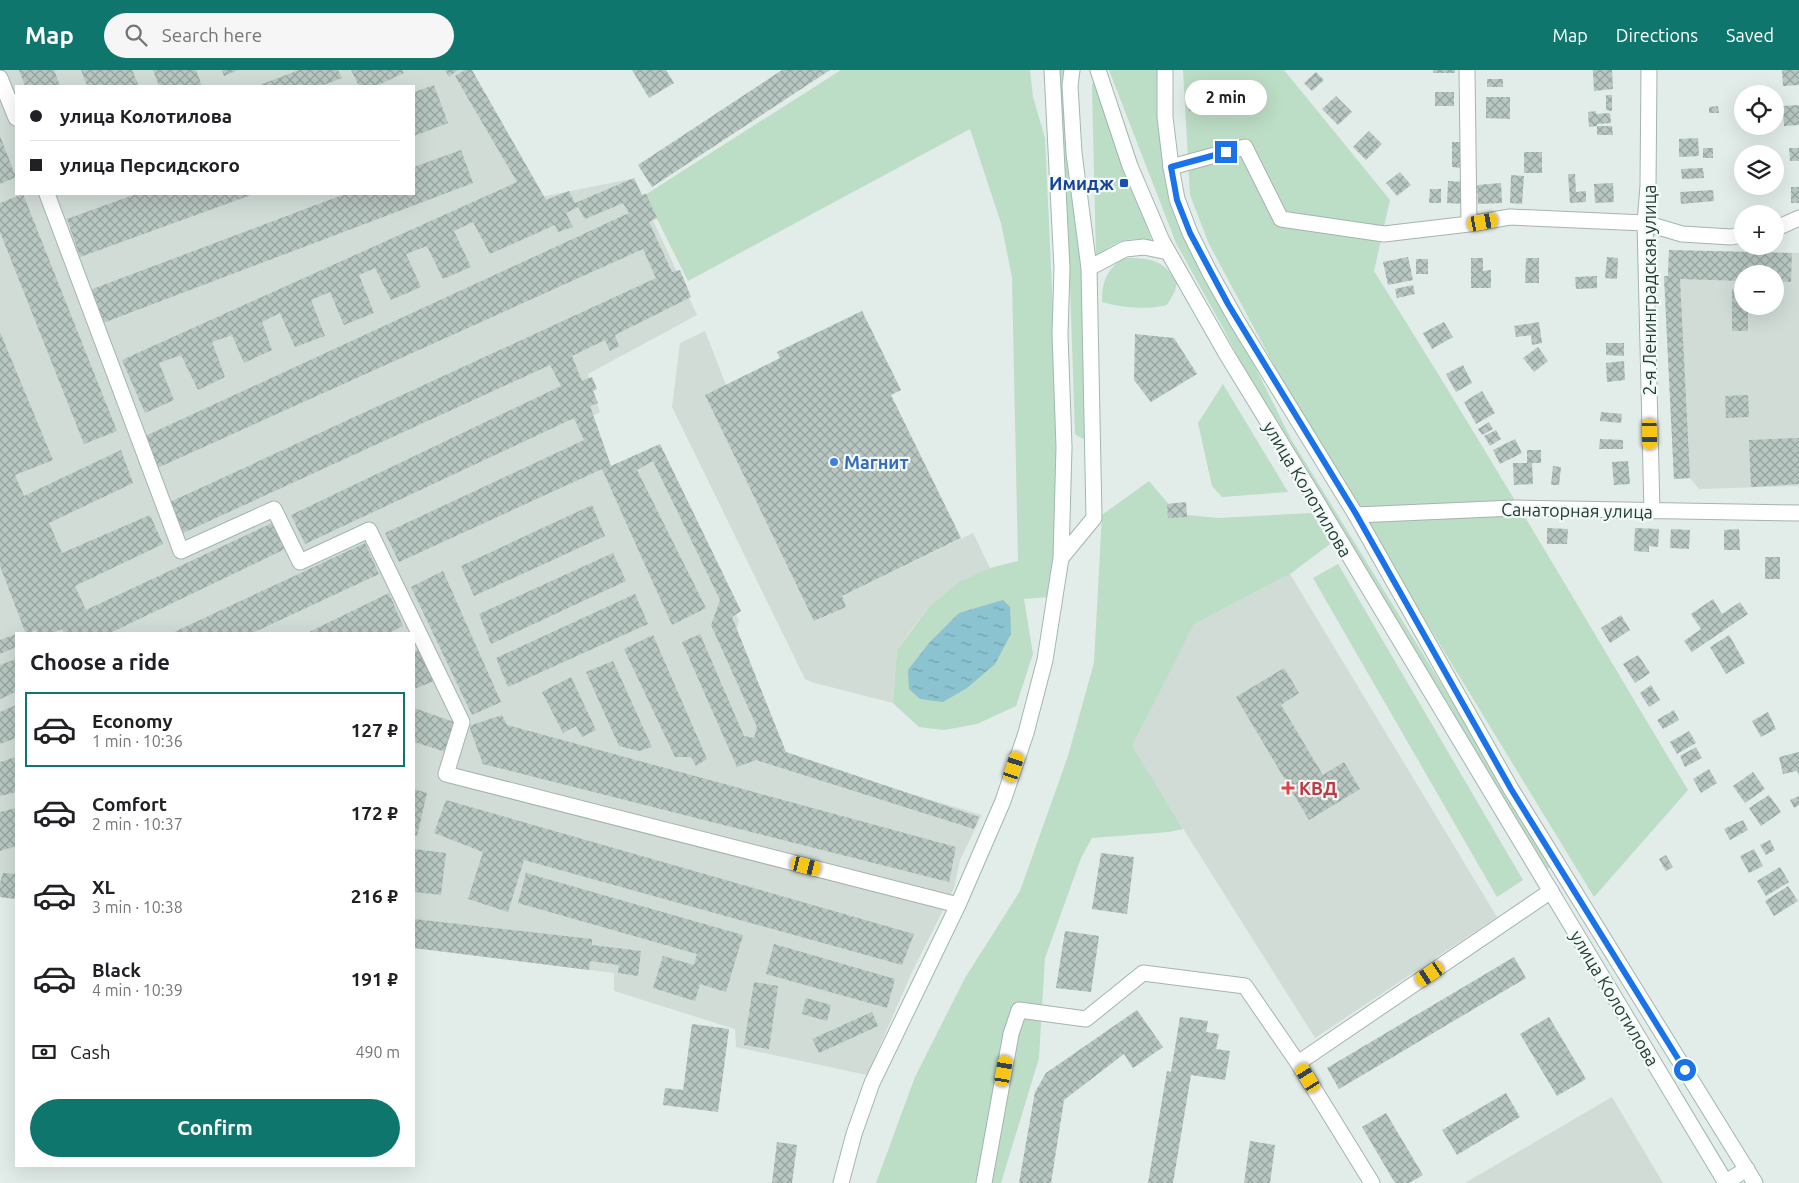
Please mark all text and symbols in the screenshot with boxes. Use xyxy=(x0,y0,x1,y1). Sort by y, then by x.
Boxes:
search box xyxy=(104,13,454,58)
icon: search xyxy=(122,21,150,49)
text: Map xyxy=(25,22,74,49)
text: Search here xyxy=(162,24,262,46)
text: Map xyxy=(1552,25,1588,45)
text: Directions xyxy=(1616,25,1698,45)
text: Saved xyxy=(1726,25,1774,45)
callout: 2 min xyxy=(1185,79,1267,114)
map controls xyxy=(1734,85,1784,315)
button: locate xyxy=(1734,85,1784,135)
text: 2 min xyxy=(1206,88,1246,106)
text: улица Колотилова xyxy=(60,105,232,127)
route end xyxy=(1215,141,1237,163)
button: layers xyxy=(1734,145,1784,195)
text: улица Персидского xyxy=(60,154,240,176)
place label: Имидж xyxy=(1049,173,1114,193)
marker: Имидж xyxy=(1118,177,1130,189)
street label: 2-я Ленинградская улица xyxy=(1639,185,1659,395)
button: + xyxy=(1734,205,1784,255)
car xyxy=(1466,212,1499,232)
button: − xyxy=(1734,265,1784,315)
street label: улица Колотилова xyxy=(1260,418,1356,560)
car xyxy=(1642,419,1657,449)
place label: Магнит xyxy=(844,452,908,472)
marker: Магнит xyxy=(828,456,840,468)
street label: Санаторная улица xyxy=(1501,499,1653,521)
text: Choose a ride xyxy=(30,649,170,674)
icon: car xyxy=(32,707,77,752)
text: Economy xyxy=(92,710,173,732)
text: 127 ₽ xyxy=(351,719,398,741)
text: 1 min · 10:36 xyxy=(92,732,183,750)
car xyxy=(1002,750,1025,784)
place label: КВД xyxy=(1299,778,1337,798)
marker: КВД xyxy=(1281,781,1295,795)
icon: car xyxy=(32,790,77,835)
text: Comfort xyxy=(92,793,167,815)
text: 172 ₽ xyxy=(351,802,398,824)
text: 2 min · 10:37 xyxy=(92,815,183,833)
car xyxy=(789,855,822,877)
icon: car xyxy=(32,873,77,918)
text: XL xyxy=(92,876,115,898)
text: 216 ₽ xyxy=(351,885,398,907)
text: 3 min · 10:38 xyxy=(92,898,183,916)
street label: улица Колотилова xyxy=(1567,927,1663,1069)
icon: car xyxy=(32,956,77,1001)
text: Black xyxy=(92,959,141,981)
car xyxy=(1413,959,1446,989)
text: 191 ₽ xyxy=(351,968,398,990)
text: 4 min · 10:39 xyxy=(92,981,183,999)
icon: cash xyxy=(30,1038,58,1066)
text: Cash xyxy=(70,1041,111,1063)
text: 490 m xyxy=(355,1043,400,1061)
car xyxy=(994,1055,1013,1087)
route start xyxy=(1674,1059,1696,1081)
car xyxy=(1293,1061,1322,1095)
button: Confirm xyxy=(30,1099,400,1157)

